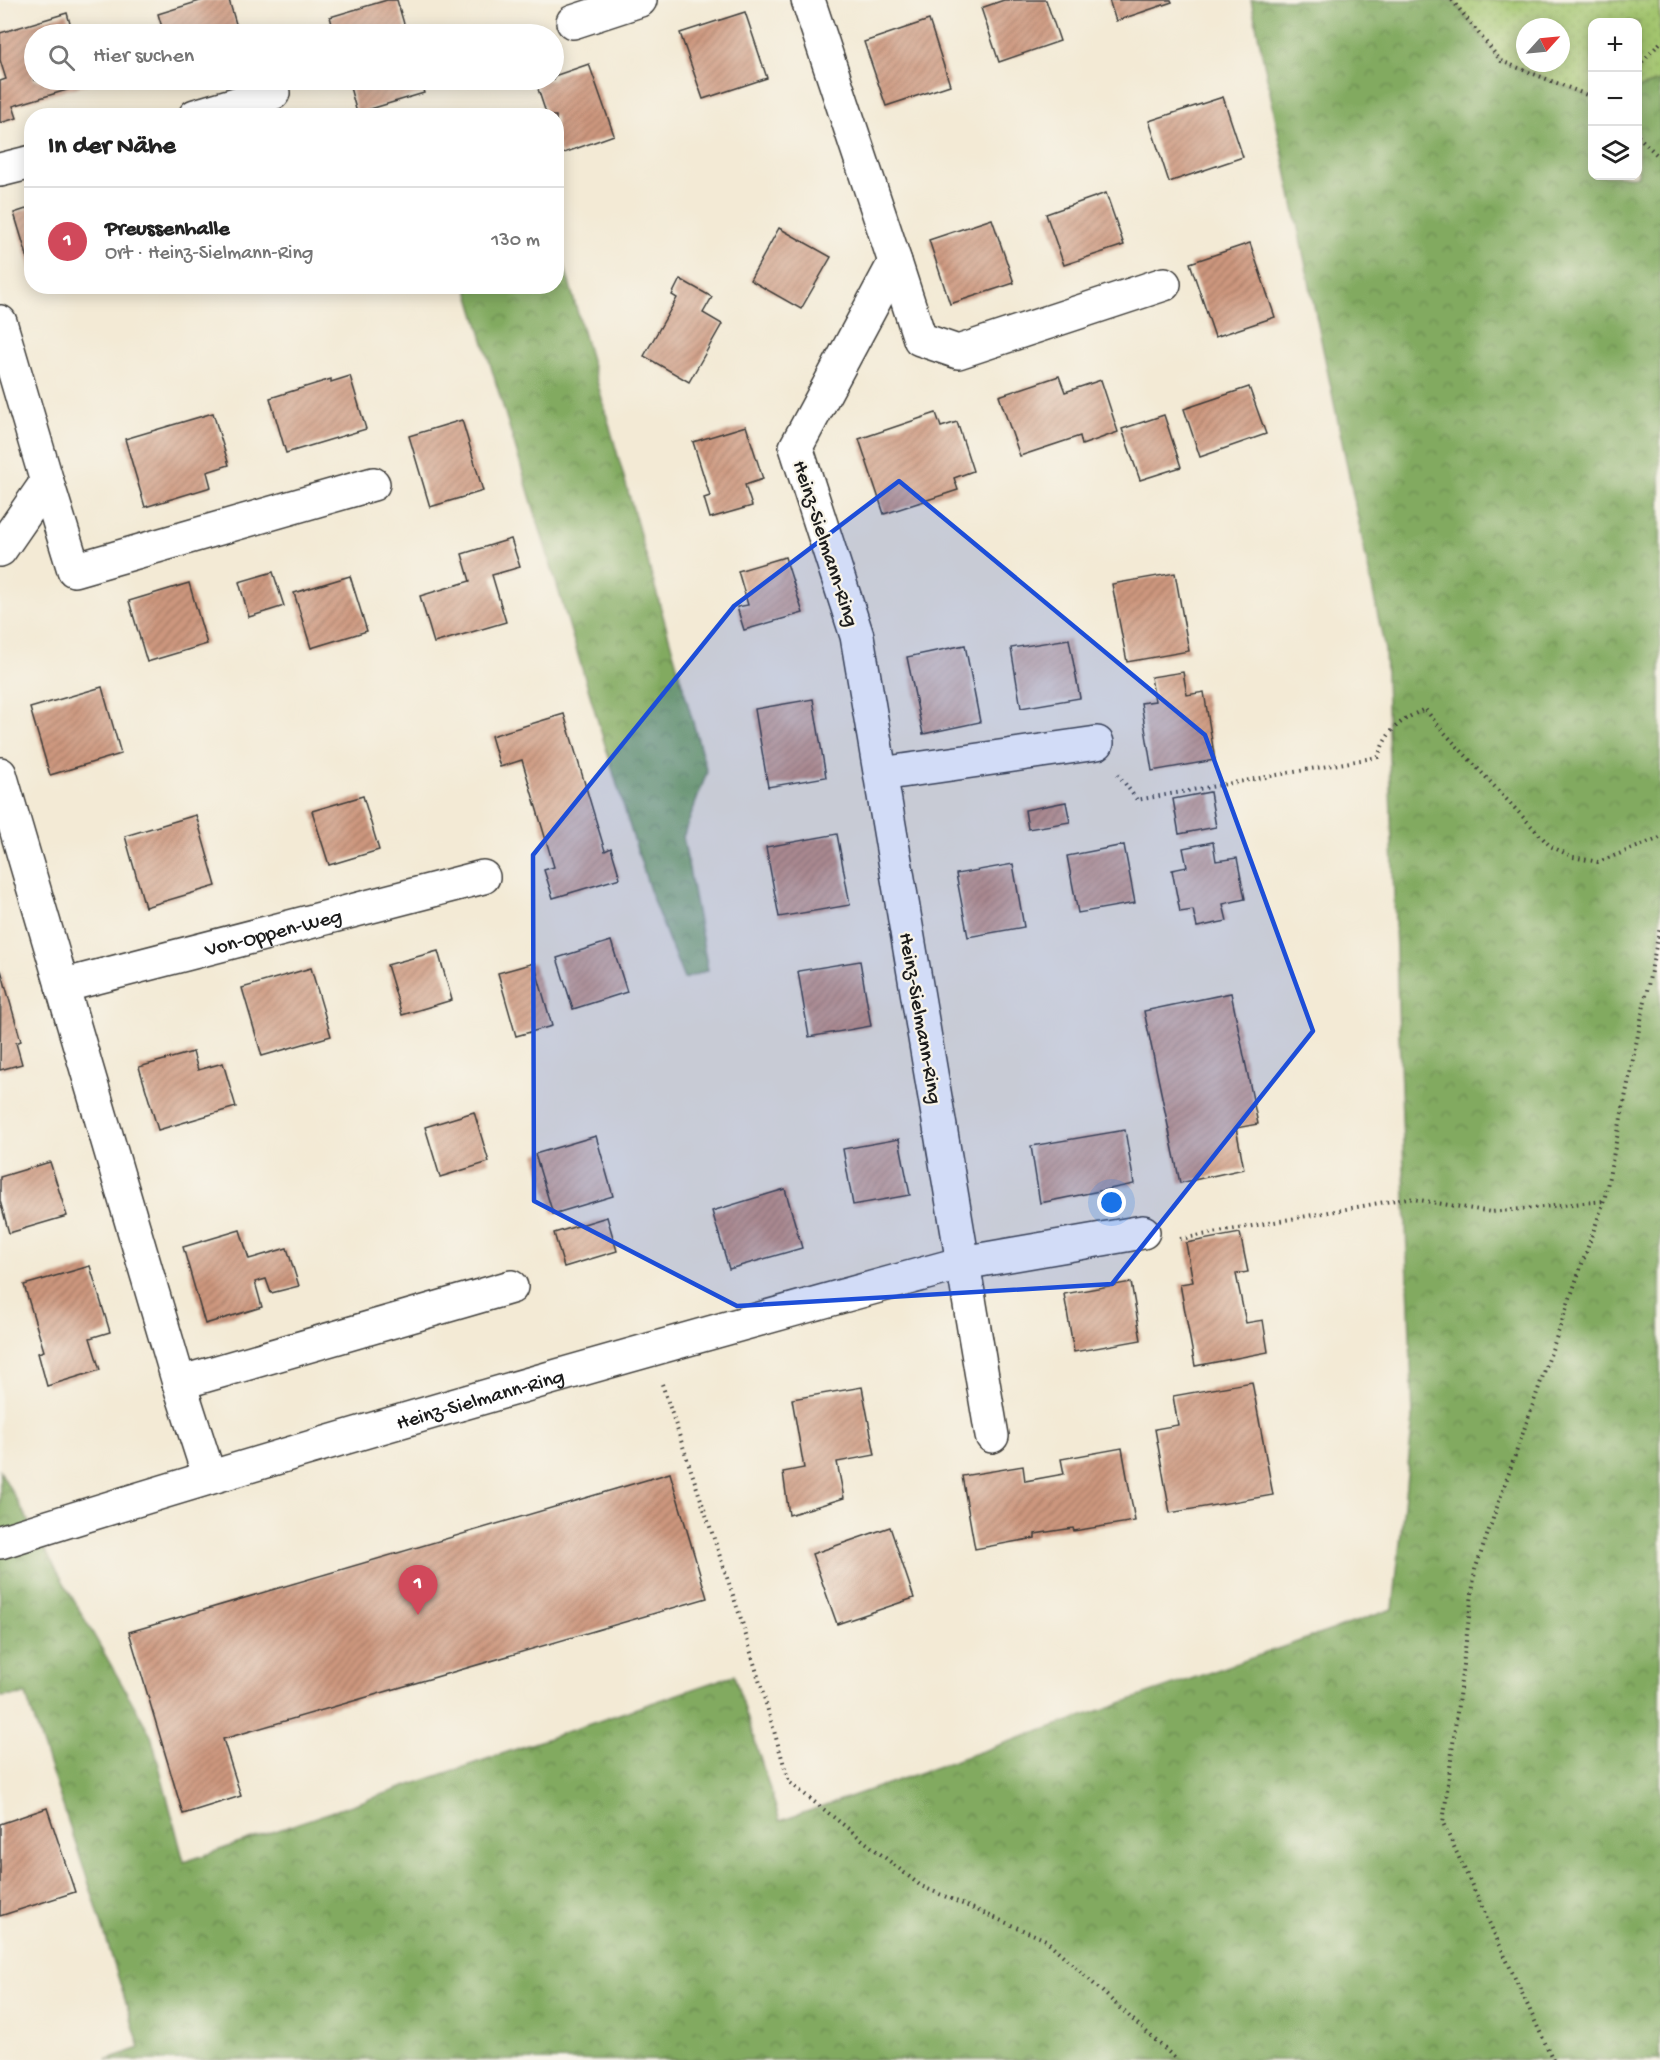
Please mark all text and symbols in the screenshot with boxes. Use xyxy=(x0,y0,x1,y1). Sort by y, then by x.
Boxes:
north arrow xyxy=(1516,18,1570,72)
map controls xyxy=(1588,18,1642,180)
button: + xyxy=(1588,18,1642,72)
search box xyxy=(24,24,564,90)
icon: search xyxy=(45,41,78,74)
text: Hier suchen xyxy=(93,44,194,70)
button: − xyxy=(1588,72,1642,126)
button: layers xyxy=(1588,126,1642,180)
text: In der Nähe xyxy=(48,132,176,163)
text: Preussenhalle xyxy=(105,217,230,243)
text: 1 xyxy=(63,230,72,253)
text: 130 m xyxy=(491,230,540,253)
text: Ort · Heinz-Sielmann-Ring xyxy=(105,243,313,266)
street label: Heinz-Sielmann-Ring xyxy=(785,458,862,631)
street label: Von-Oppen-Weg xyxy=(202,905,345,965)
street label: Heinz-Sielmann-Ring xyxy=(891,931,946,1106)
your location xyxy=(1097,1188,1126,1217)
street label: Heinz-Sielmann-Ring xyxy=(394,1365,568,1438)
pin: 1 xyxy=(398,1566,438,1615)

